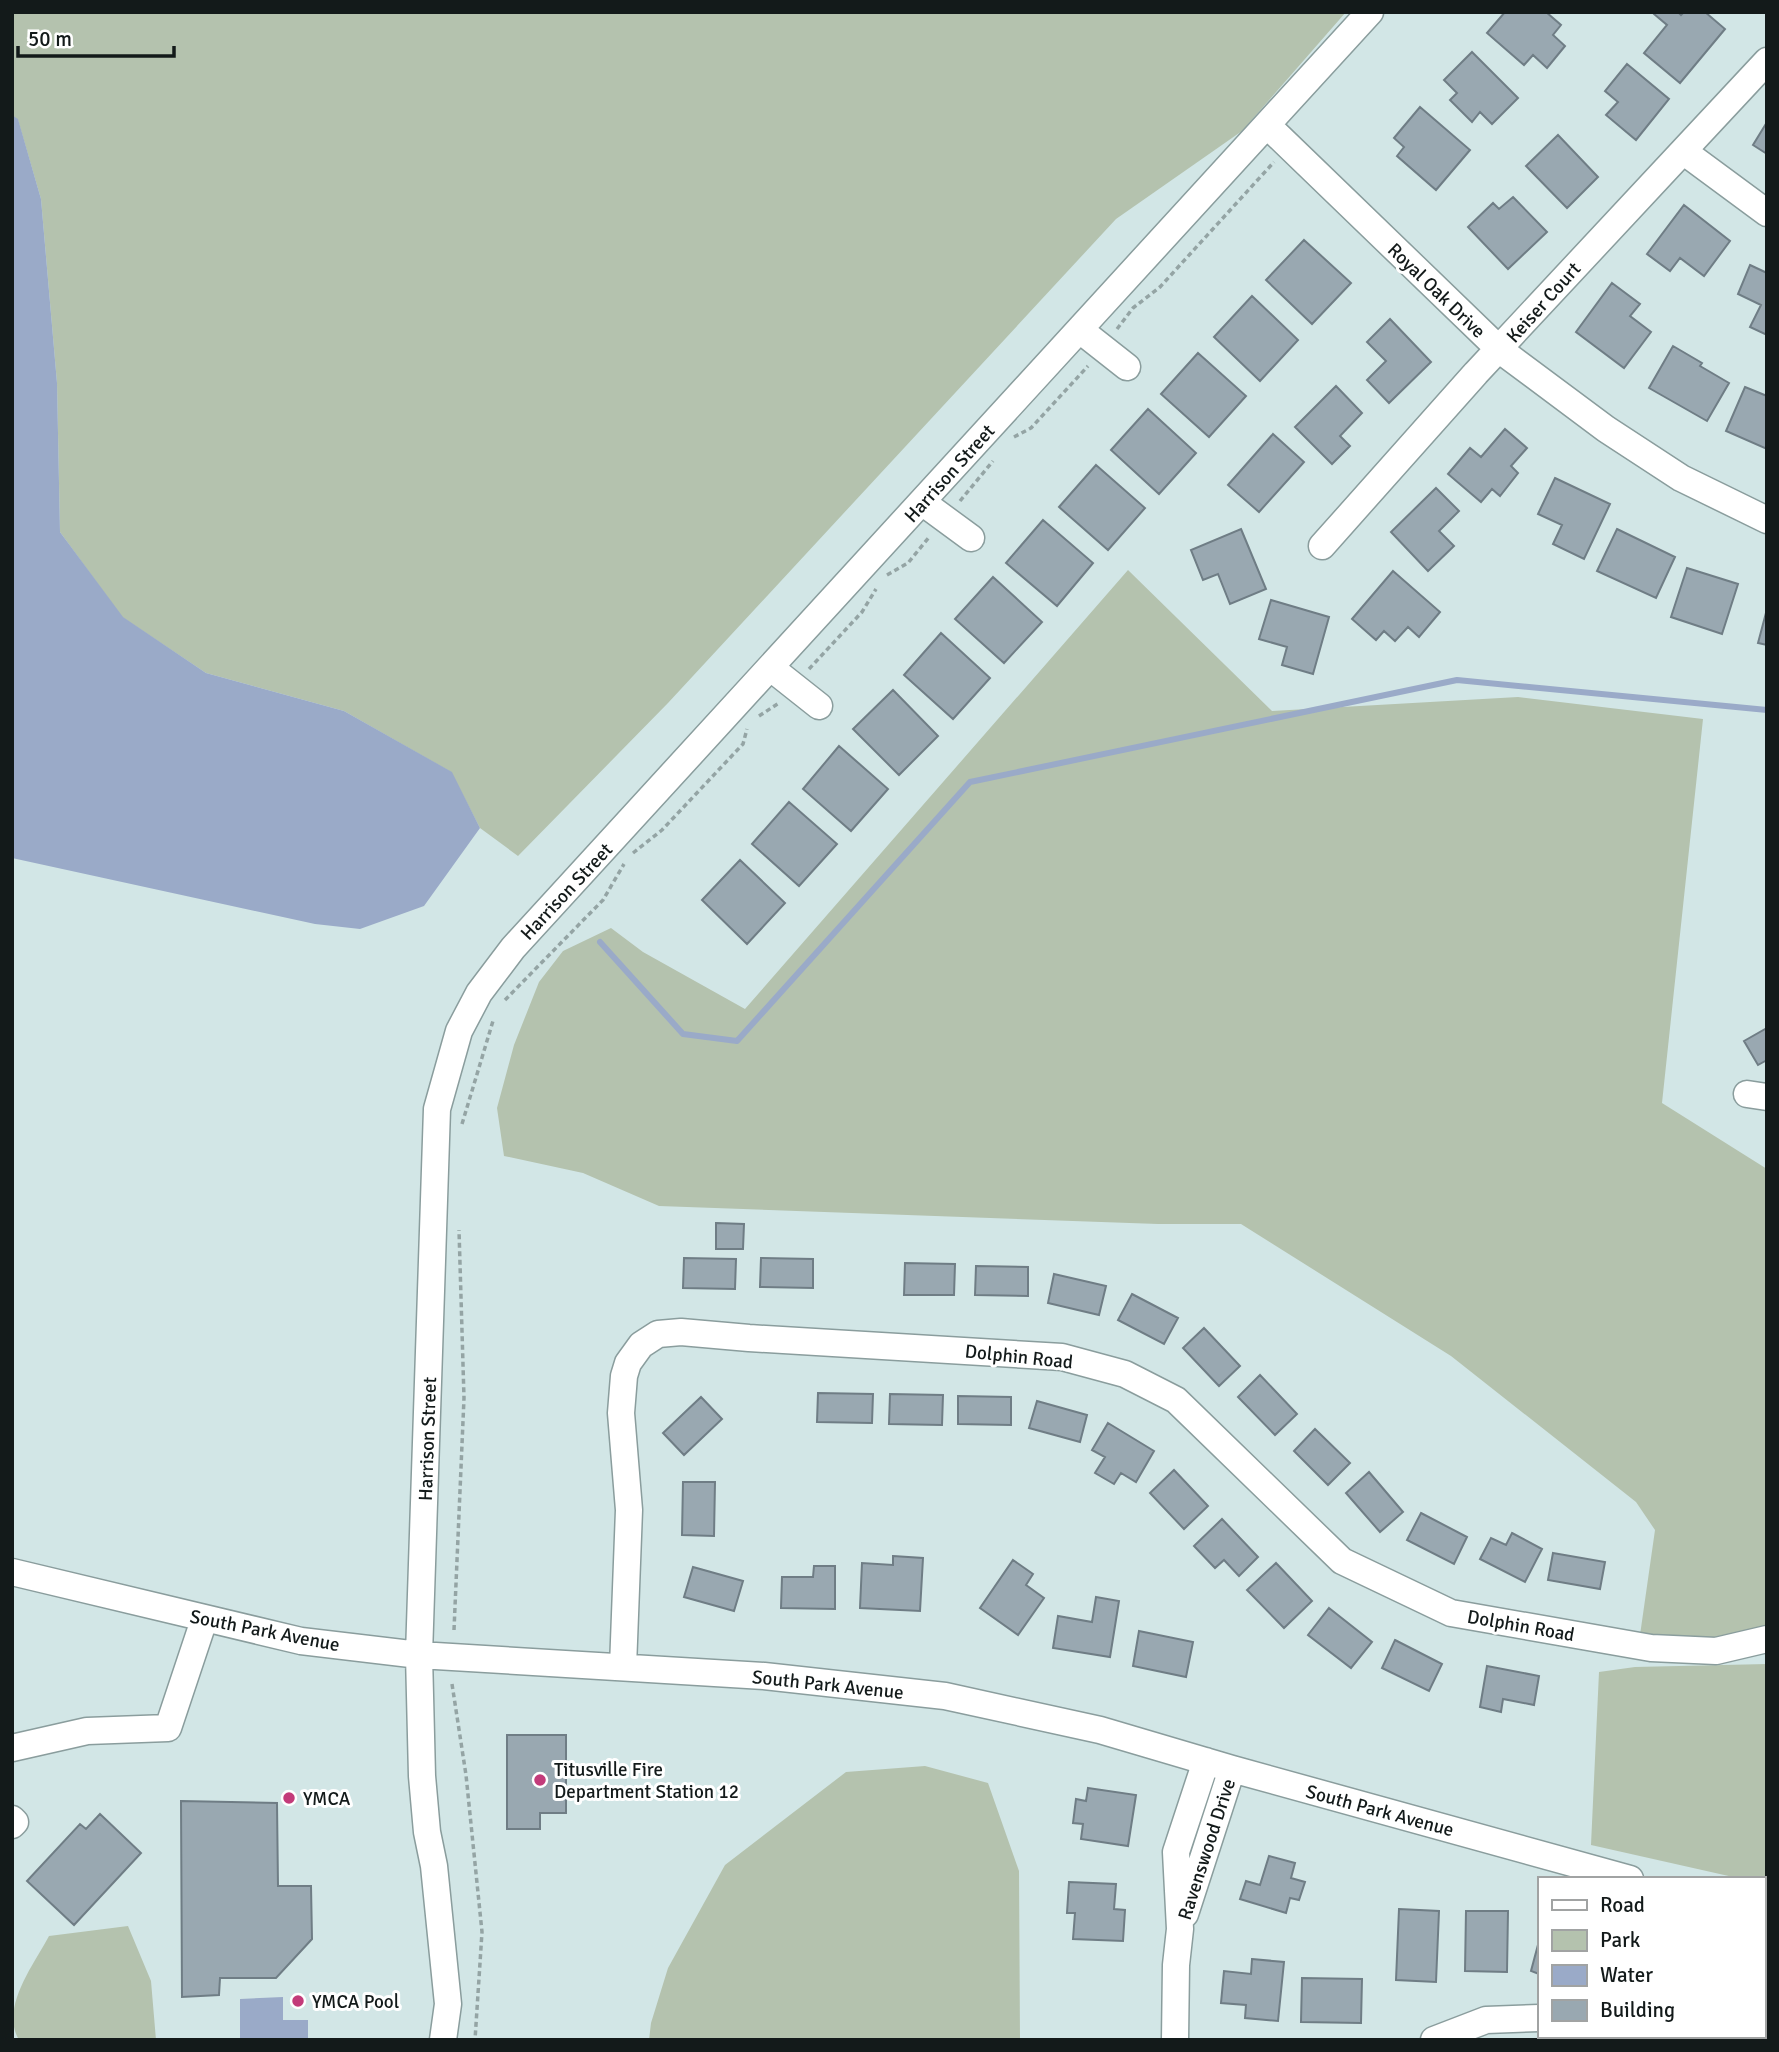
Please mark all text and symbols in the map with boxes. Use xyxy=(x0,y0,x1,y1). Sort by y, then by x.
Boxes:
scale bar xyxy=(18,14,173,58)
text: 50 m xyxy=(28,26,72,52)
street label: Royal Oak Drive xyxy=(1382,238,1490,343)
street label: Keiser Court xyxy=(1501,257,1586,348)
street label: Harrison Street xyxy=(899,419,1000,528)
street label: Harrison Street xyxy=(516,838,618,945)
street label: Dolphin Road xyxy=(964,1339,1074,1375)
street label: Harrison Street xyxy=(414,1376,442,1501)
street label: South Park Avenue xyxy=(188,1605,342,1657)
street label: Dolphin Road xyxy=(1465,1605,1576,1647)
street label: South Park Avenue xyxy=(751,1665,905,1705)
place label: Titusville Fire Department Station 12 xyxy=(554,1758,739,1804)
marker: Titusville Fire Department Station 12 xyxy=(532,1772,548,1788)
street label: Ravenswood Drive xyxy=(1173,1776,1241,1923)
street label: South Park Avenue xyxy=(1303,1780,1456,1842)
place label: YMCA xyxy=(303,1787,351,1811)
marker: YMCA xyxy=(281,1790,297,1806)
legend xyxy=(1538,1877,1765,2038)
text: Road xyxy=(1600,1892,1645,1918)
text: Park xyxy=(1600,1927,1641,1953)
text: Water xyxy=(1600,1962,1653,1988)
place label: YMCA Pool xyxy=(312,1990,399,2014)
marker: YMCA Pool xyxy=(290,1993,306,2009)
text: Building xyxy=(1600,1997,1675,2023)

